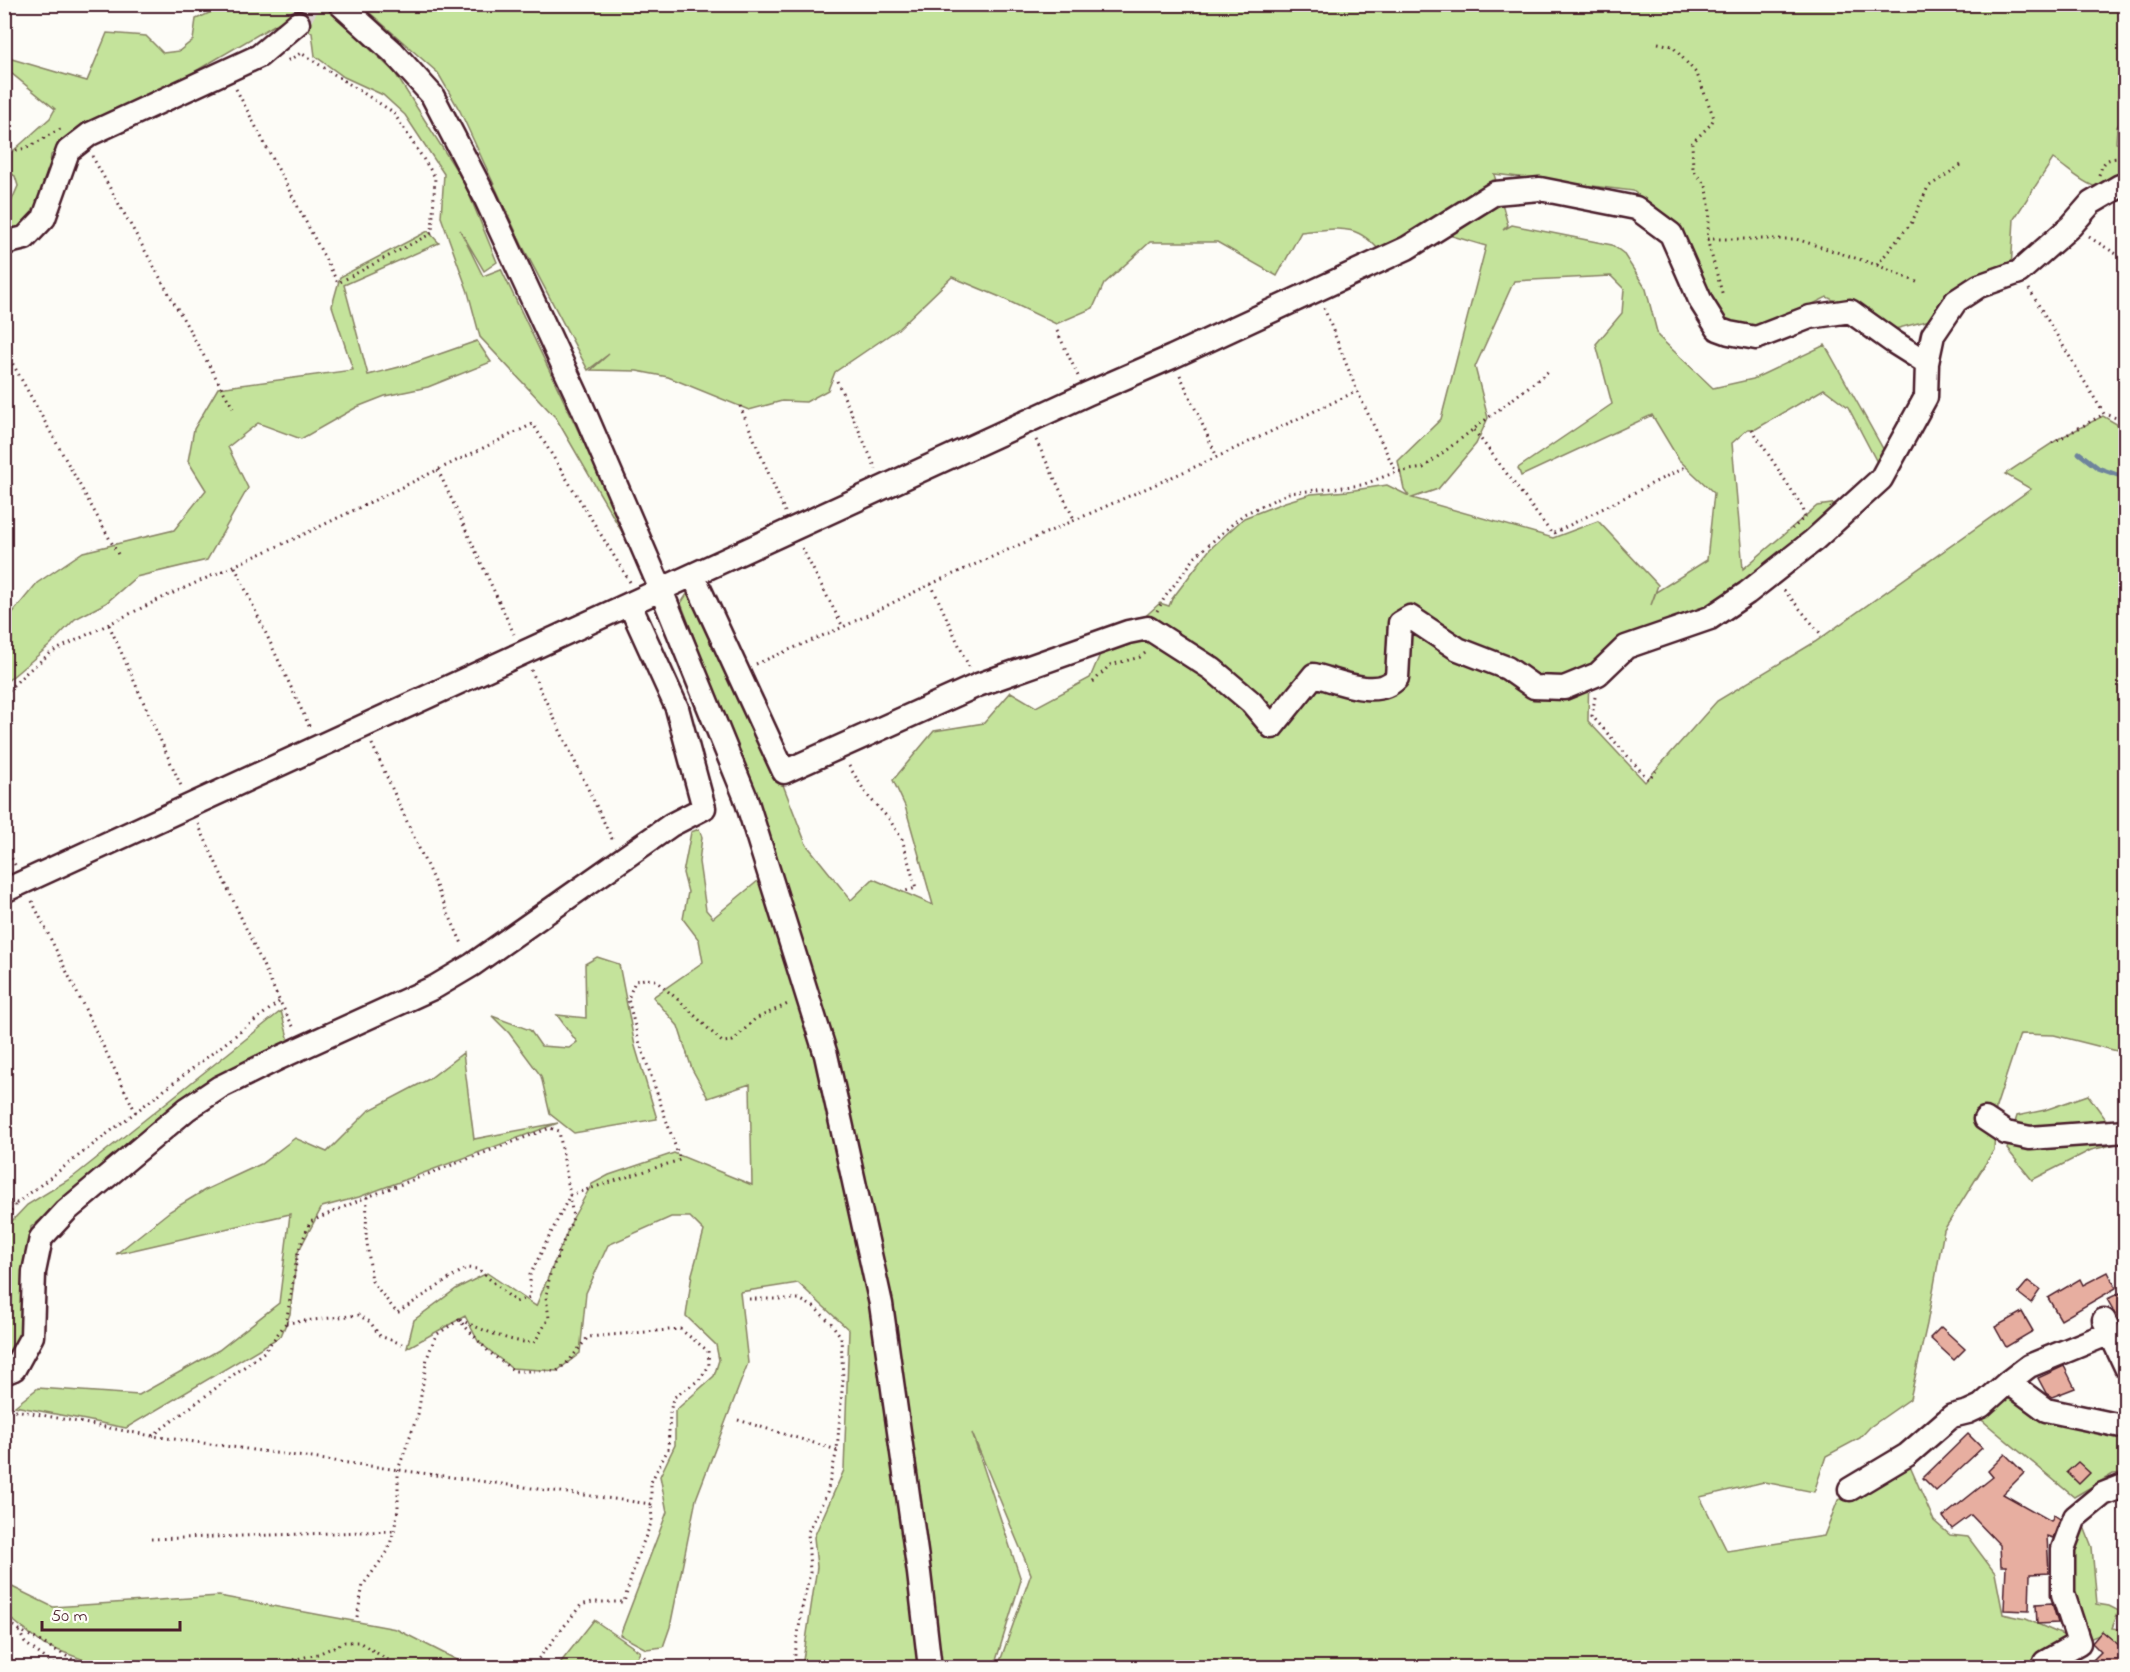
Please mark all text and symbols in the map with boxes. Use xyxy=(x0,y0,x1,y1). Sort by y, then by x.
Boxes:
scale bar xyxy=(42,1594,180,1632)
text: 50 m xyxy=(51,1604,88,1630)

